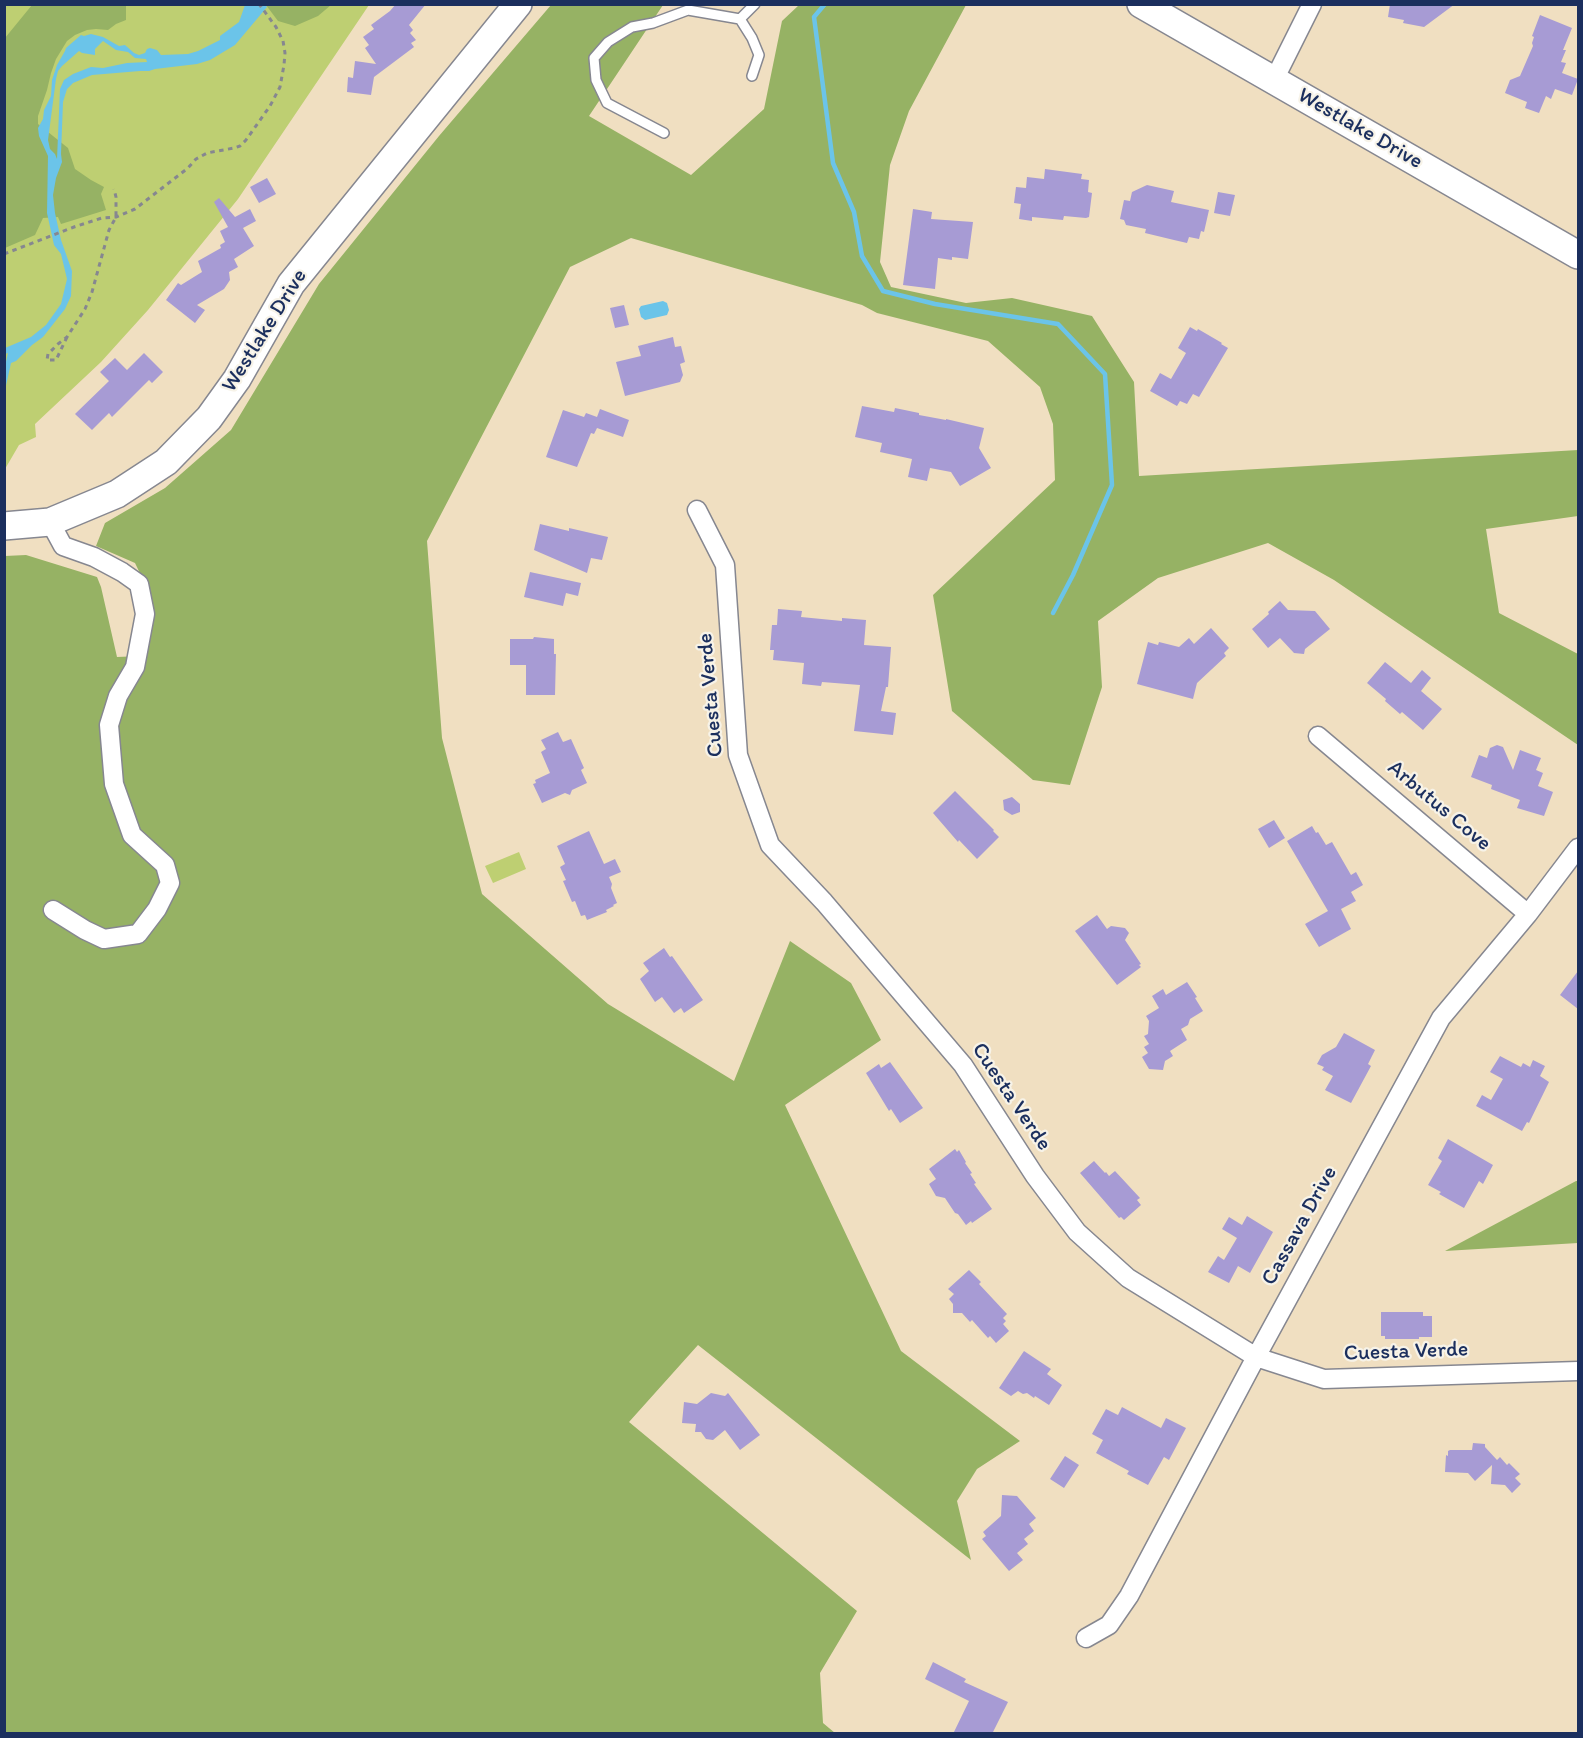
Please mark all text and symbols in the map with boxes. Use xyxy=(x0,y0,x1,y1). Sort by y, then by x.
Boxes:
street label: Westlake Drive xyxy=(1293,83,1427,175)
street label: Westlake Drive xyxy=(217,265,313,397)
street label: Cuesta Verde xyxy=(692,632,730,758)
street label: Arbutus Cove xyxy=(1382,755,1496,857)
street label: Cuesta Verde xyxy=(965,1038,1057,1156)
street label: Cassava Drive xyxy=(1256,1162,1344,1290)
street label: Cuesta Verde xyxy=(1343,1337,1469,1367)

